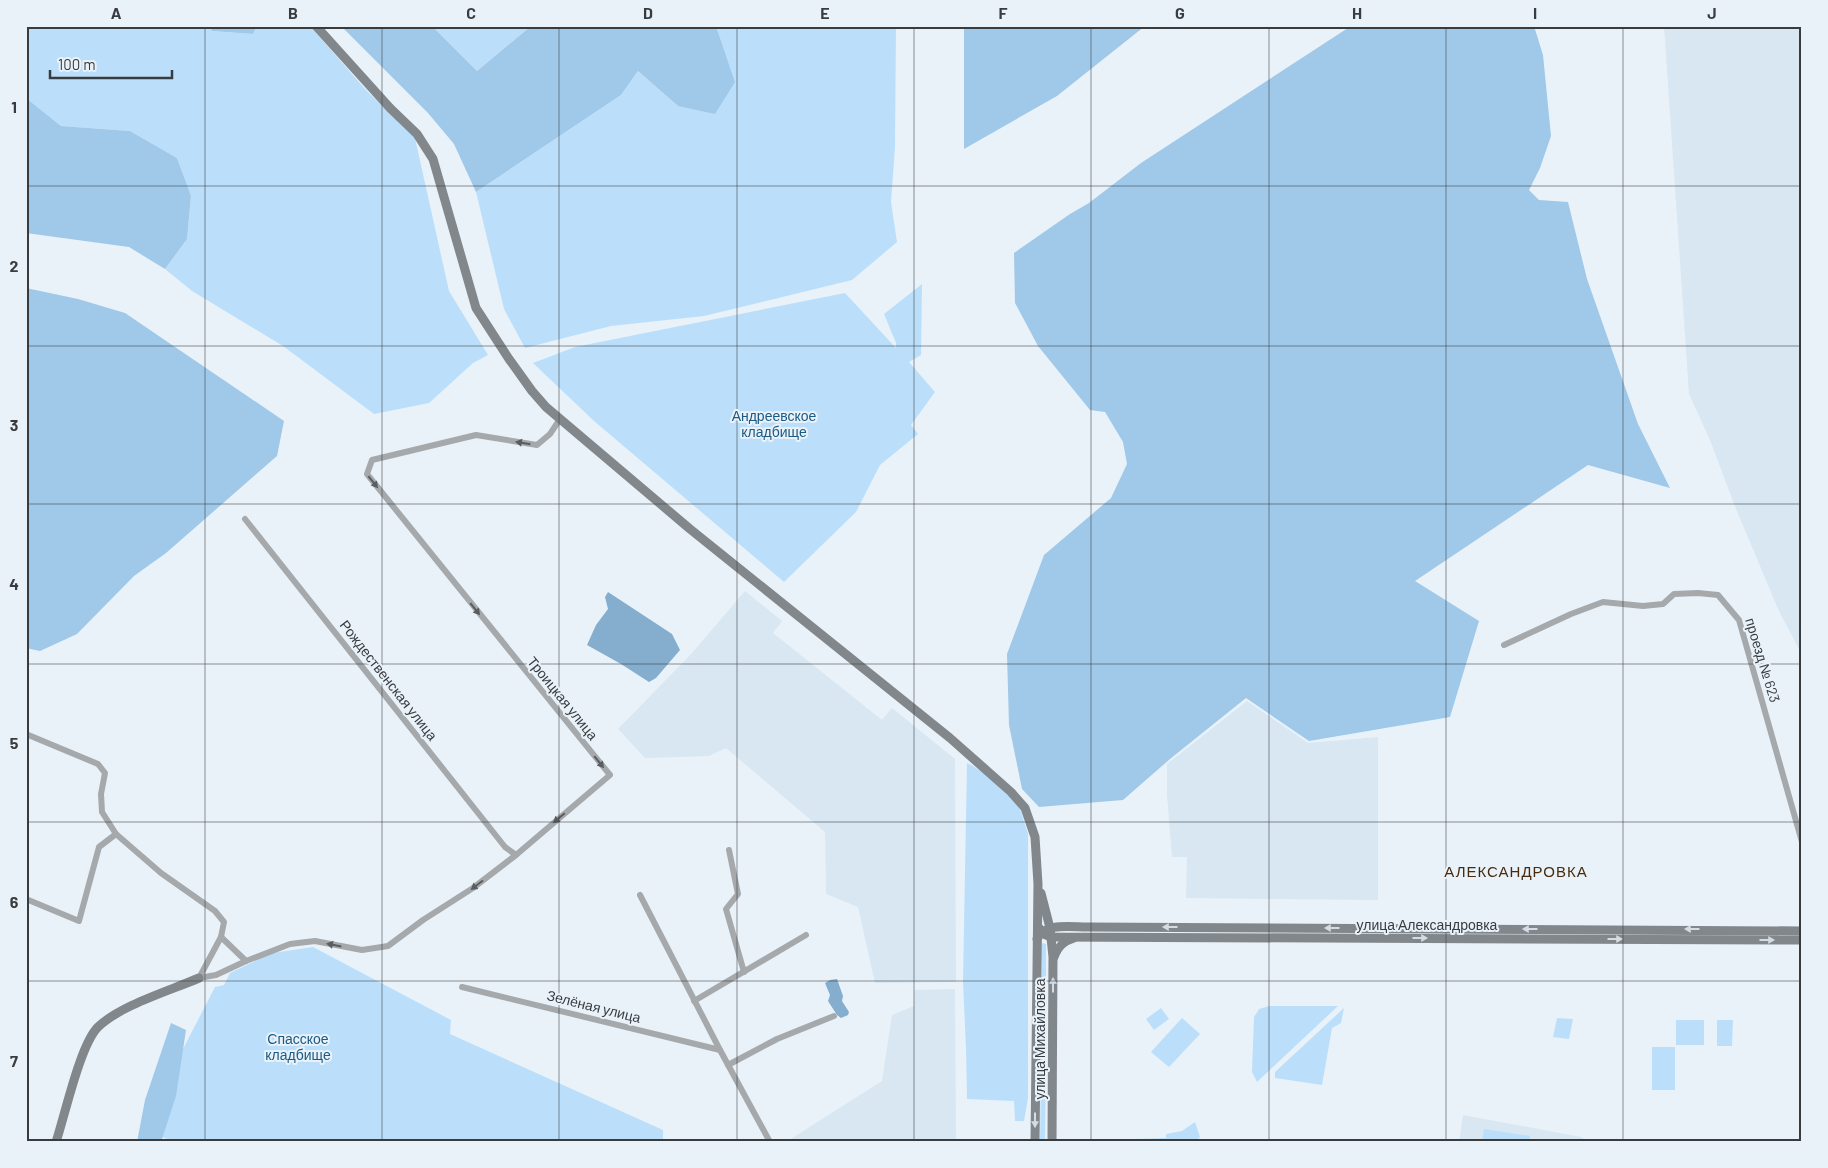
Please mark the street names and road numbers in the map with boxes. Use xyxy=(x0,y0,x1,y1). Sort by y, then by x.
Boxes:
street label: Рождественская улица xyxy=(337,616,441,744)
street label: проезд № 623 xyxy=(1742,616,1784,704)
street label: Троицкая улица xyxy=(524,653,602,743)
street label: улица Александровка xyxy=(1357,916,1498,933)
street label: улица Михайловка xyxy=(1031,978,1048,1100)
street label: Зелёная улица xyxy=(545,986,643,1026)

